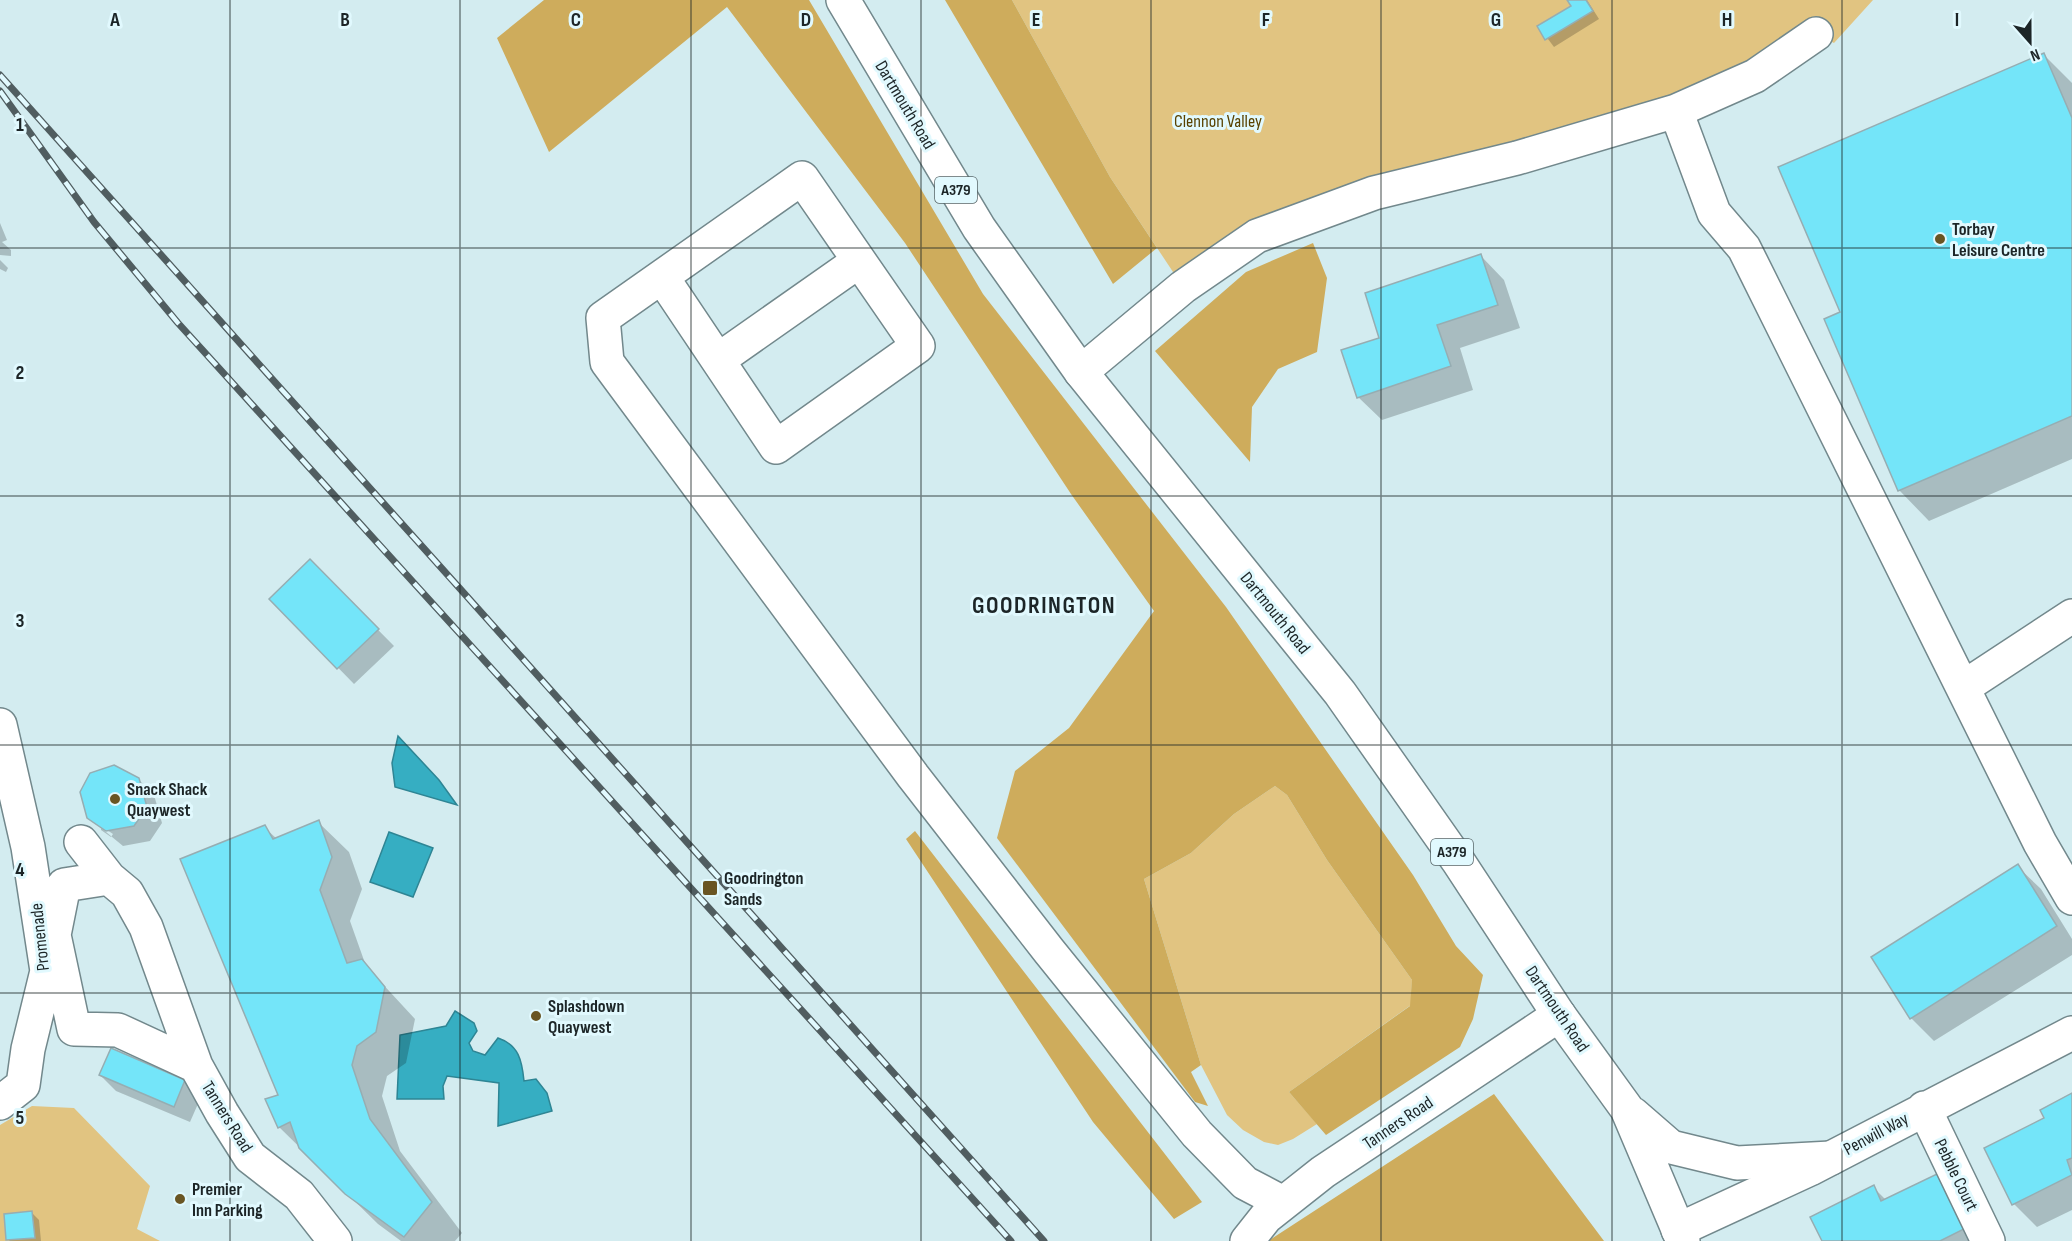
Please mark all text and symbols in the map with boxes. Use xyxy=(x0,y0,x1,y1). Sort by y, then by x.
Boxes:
text: A xyxy=(109,8,120,32)
text: B xyxy=(340,8,350,32)
text: C xyxy=(571,8,581,32)
text: D xyxy=(801,8,811,32)
text: E xyxy=(1032,8,1040,32)
text: F xyxy=(1262,8,1270,32)
text: G xyxy=(1491,8,1501,32)
text: H xyxy=(1722,8,1732,32)
text: I xyxy=(1955,8,1959,32)
north arrow xyxy=(2000,12,2060,72)
text: N xyxy=(2027,44,2042,65)
street label: Dartmouth Road xyxy=(870,57,940,153)
park label: Clennon Valley xyxy=(1174,111,1262,132)
text: 1 xyxy=(16,113,24,137)
road number: A379 xyxy=(935,177,977,203)
place label: Torbay Leisure Centre xyxy=(1952,219,2045,261)
marker: Torbay Leisure Centre xyxy=(1933,232,1947,246)
text: 2 xyxy=(16,361,24,385)
street label: Dartmouth Road xyxy=(1236,568,1314,658)
district label: GOODRINGTON xyxy=(972,591,1116,620)
text: 3 xyxy=(16,609,25,633)
place label: Snack Shack Quaywest xyxy=(127,779,208,821)
marker: Snack Shack Quaywest xyxy=(108,792,122,806)
road number: A379 xyxy=(1431,839,1473,865)
text: 4 xyxy=(15,858,25,882)
place label: Goodrington Sands xyxy=(724,868,803,910)
marker: Goodrington Sands xyxy=(701,879,719,897)
street label: Promenade xyxy=(26,902,54,972)
street label: Dartmouth Road xyxy=(1521,962,1593,1056)
place label: Splashdown Quaywest xyxy=(548,996,624,1038)
marker: Splashdown Quaywest xyxy=(529,1009,543,1023)
street label: Tanners Road xyxy=(197,1078,257,1156)
street label: Tanners Road xyxy=(1359,1092,1437,1154)
text: 5 xyxy=(16,1106,25,1130)
street label: Penwill Way xyxy=(1840,1108,1912,1160)
street label: Pebble Court xyxy=(1930,1135,1983,1215)
place label: Premier Inn Parking xyxy=(192,1179,263,1221)
marker: Premier Inn Parking xyxy=(173,1192,187,1206)

